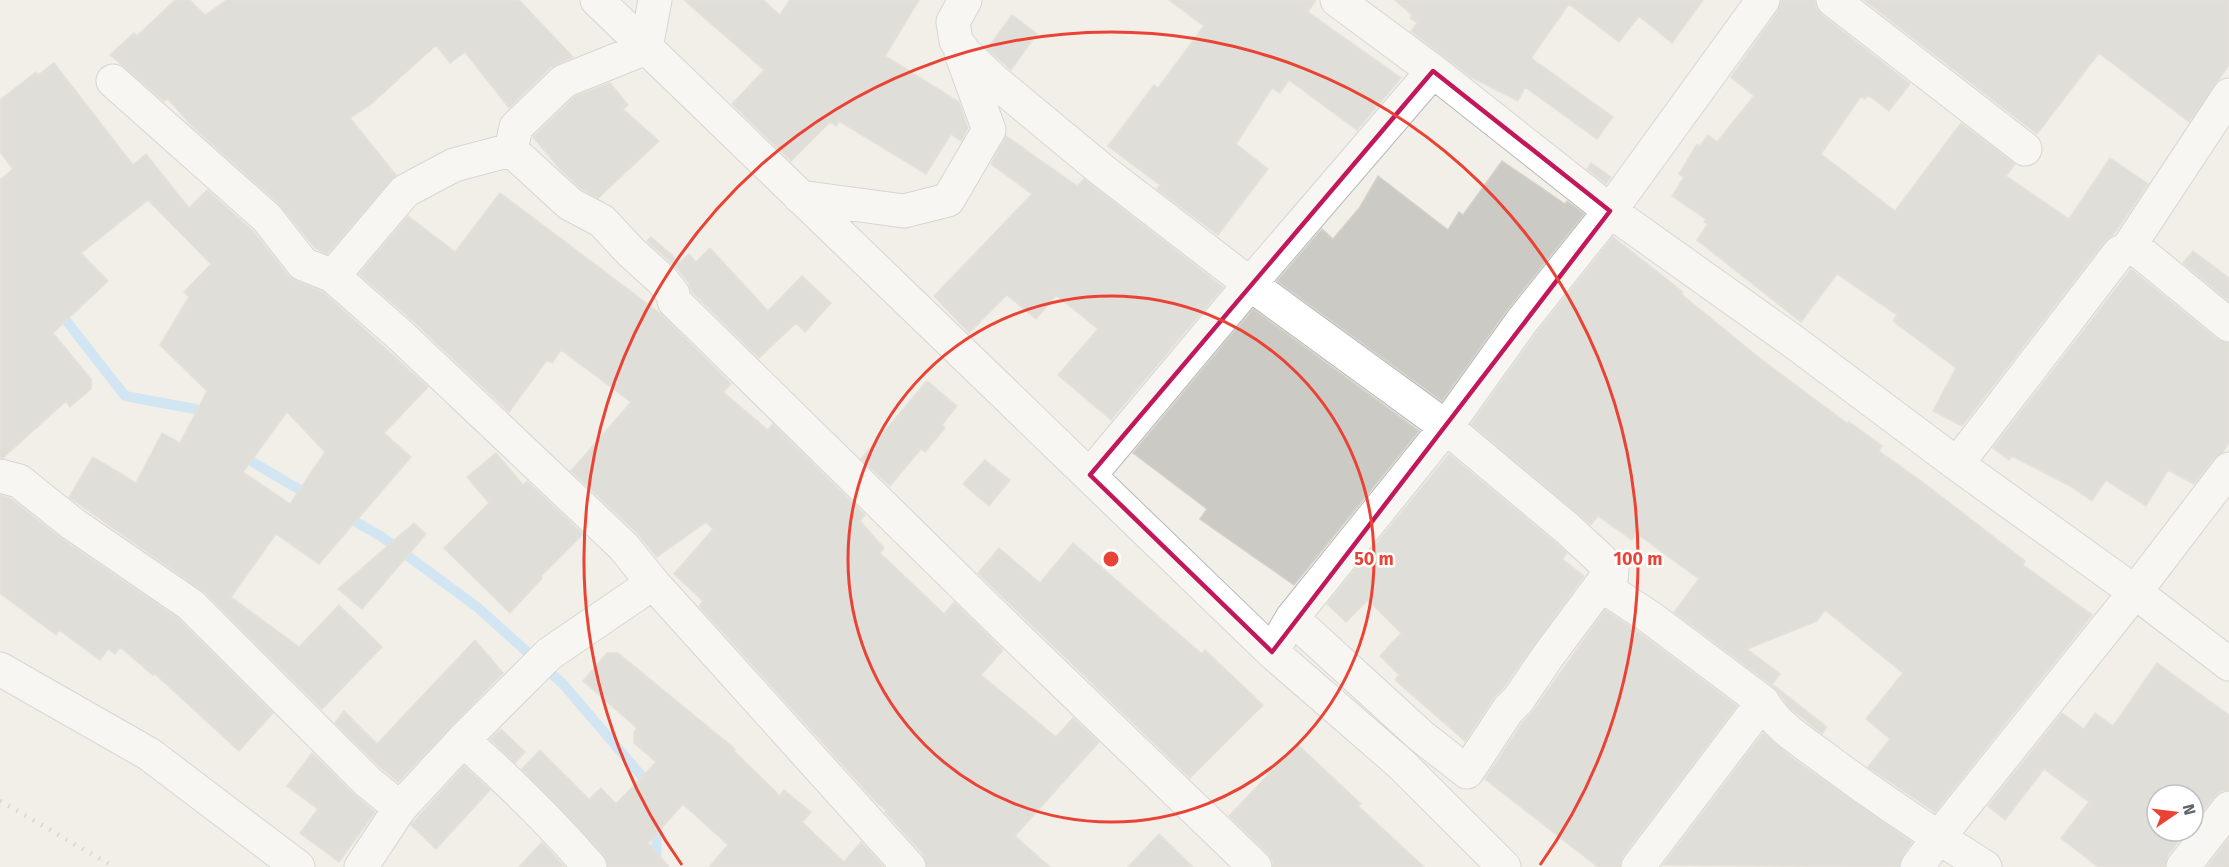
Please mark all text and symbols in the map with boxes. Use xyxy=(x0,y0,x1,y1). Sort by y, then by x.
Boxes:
text: 50 m xyxy=(1354,548,1394,570)
text: 100 m xyxy=(1614,548,1662,570)
centre of rings xyxy=(1101,549,1121,569)
north arrow xyxy=(2145,783,2205,843)
text: N xyxy=(2179,802,2200,817)

